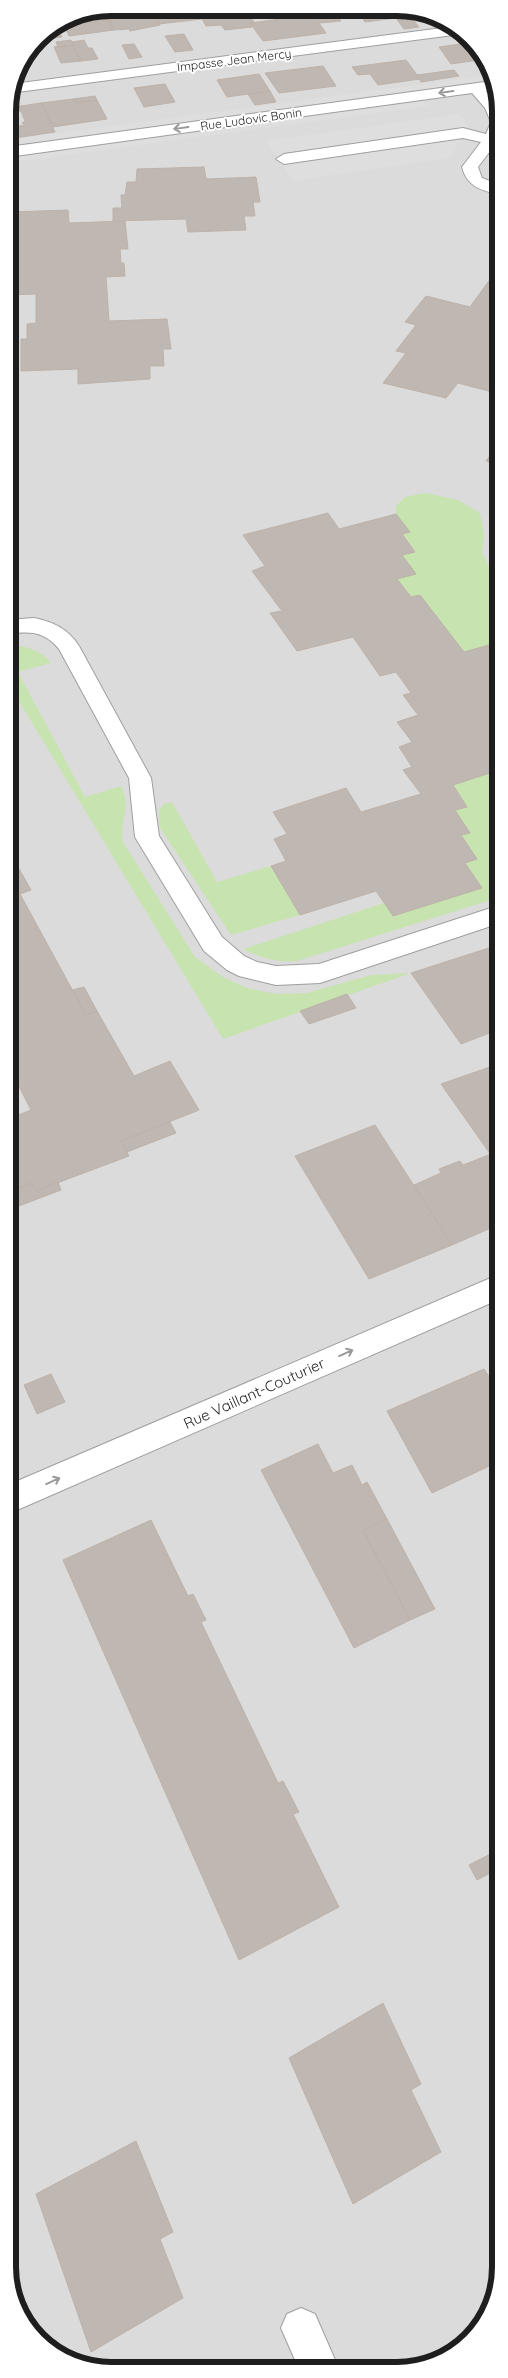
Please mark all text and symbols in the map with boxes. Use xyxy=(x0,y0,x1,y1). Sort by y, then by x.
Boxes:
street label: Impasse Jean Mercy xyxy=(176,46,292,74)
one-way arrow xyxy=(438,87,454,97)
street label: Rue Ludovic Bonin xyxy=(199,104,303,134)
one-way arrow xyxy=(173,124,189,134)
one-way arrow xyxy=(338,1347,353,1357)
street label: Rue Vaillant-Couturier xyxy=(180,1353,328,1433)
one-way arrow xyxy=(45,1475,60,1485)

